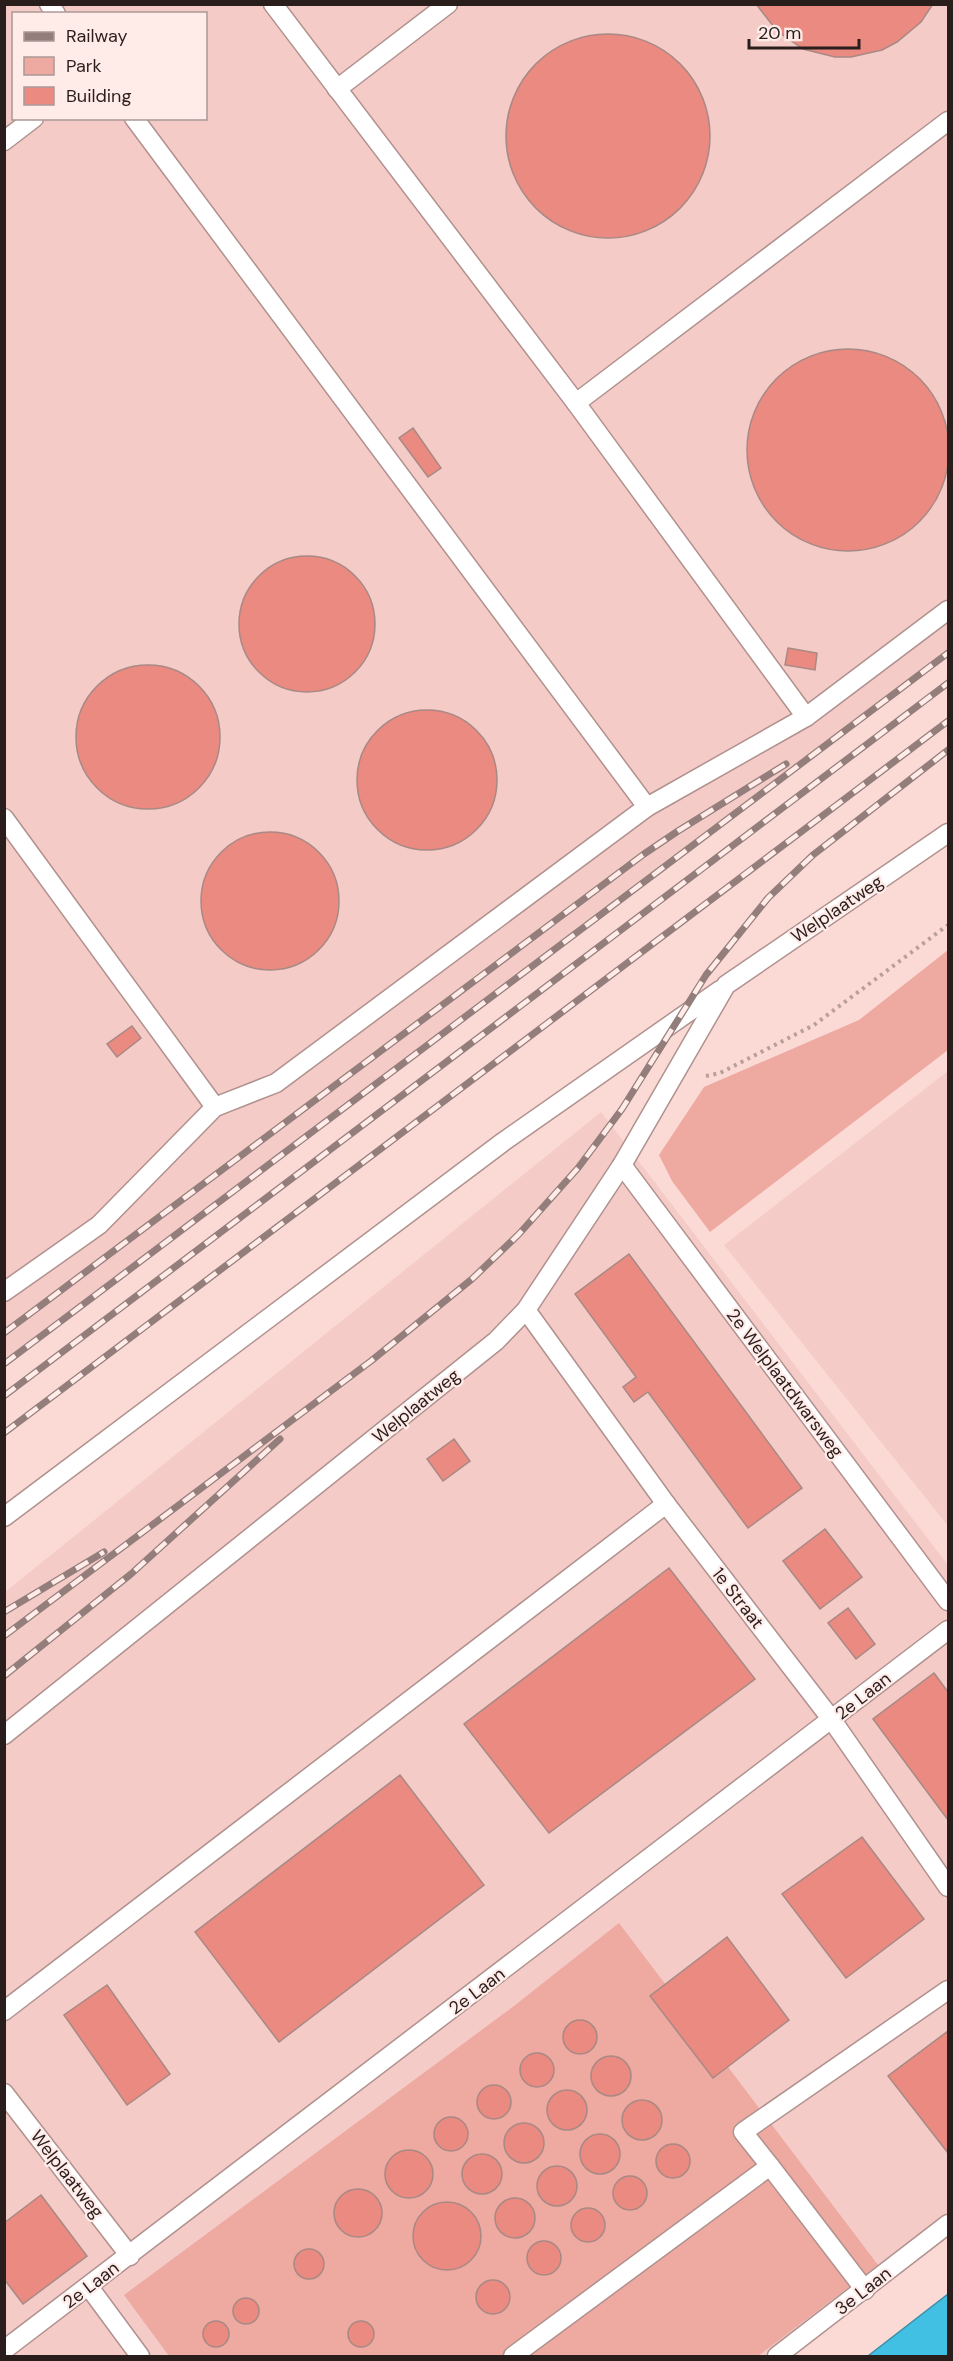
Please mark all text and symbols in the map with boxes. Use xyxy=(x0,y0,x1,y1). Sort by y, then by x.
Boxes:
legend xyxy=(12,12,207,120)
scale bar xyxy=(749,12,858,50)
text: 20 m xyxy=(758,21,801,45)
text: Railway xyxy=(66,24,128,48)
text: Park xyxy=(66,54,102,78)
text: Building xyxy=(66,84,131,108)
street label: Welplaatweg xyxy=(786,869,888,949)
street label: 2e Welplaatdwarsweg xyxy=(721,1304,849,1462)
street label: Welplaatweg xyxy=(367,1363,465,1449)
street label: 1e Straat xyxy=(707,1563,769,1633)
street label: 2e Laan xyxy=(830,1667,896,1725)
street label: 2e Laan xyxy=(444,1962,510,2020)
street label: Welplaatweg xyxy=(25,2125,109,2223)
street label: 2e Laan xyxy=(58,2256,124,2314)
street label: 3e Laan xyxy=(830,2262,896,2320)

